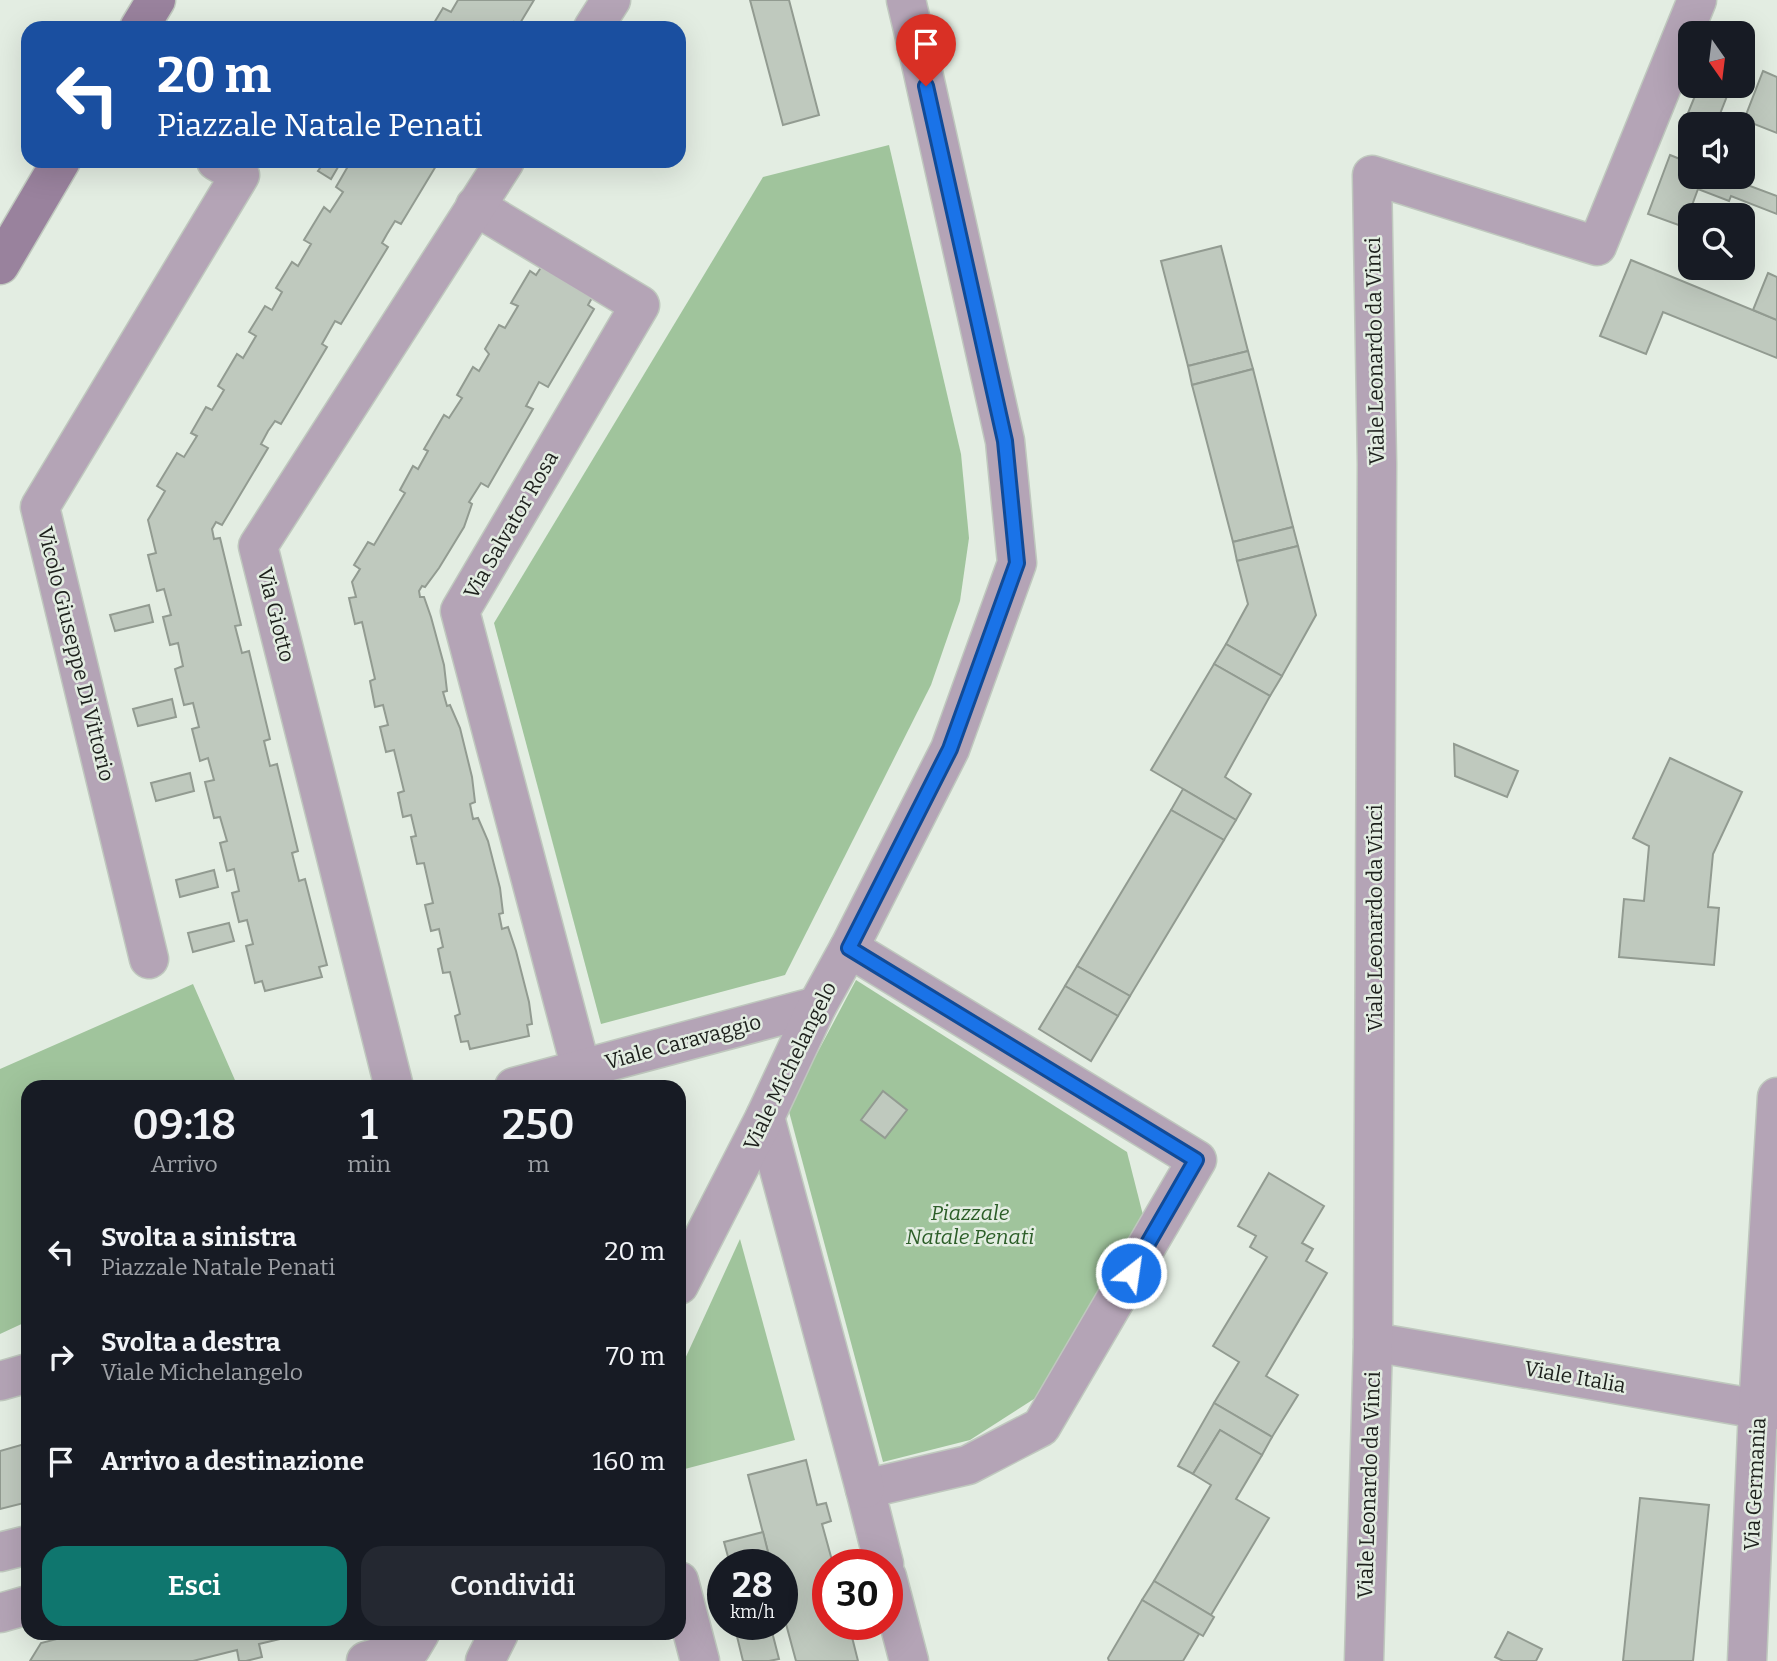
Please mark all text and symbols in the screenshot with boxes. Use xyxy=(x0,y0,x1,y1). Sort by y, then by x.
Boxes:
pin xyxy=(896,14,956,86)
north arrow xyxy=(1678,21,1755,98)
map controls xyxy=(1678,21,1755,280)
icon: arrive xyxy=(907,25,945,63)
text: 20 m xyxy=(157,46,271,105)
icon: left xyxy=(42,49,133,140)
text: Piazzale Natale Penati xyxy=(157,106,483,144)
button: sound xyxy=(1678,112,1755,189)
button: search xyxy=(1678,203,1755,280)
street label: Viale Leonardo da Vinci xyxy=(1360,237,1390,465)
street label: Via Salvator Rosa xyxy=(458,446,564,604)
street label: Vicolo Giuseppe Di Vittorio xyxy=(32,524,120,784)
street label: Via Giotto xyxy=(252,565,300,665)
street label: Viale Leonardo da Vinci xyxy=(1362,804,1388,1032)
street label: Viale Michelangelo xyxy=(738,977,842,1155)
street label: Viale Caravaggio xyxy=(602,1009,764,1075)
text: 09:18 xyxy=(132,1100,236,1150)
text: 1 xyxy=(360,1100,378,1150)
text: 250 xyxy=(502,1100,575,1150)
text: Arrivo xyxy=(151,1150,218,1178)
text: min xyxy=(347,1150,391,1178)
text: m xyxy=(527,1150,549,1178)
park label: Piazzale Natale Penati xyxy=(906,1200,1034,1250)
text: Svolta a sinistra xyxy=(101,1222,297,1253)
icon: left xyxy=(42,1233,80,1271)
text: 20 m xyxy=(604,1236,665,1267)
position arrow xyxy=(1094,1236,1168,1310)
text: Piazzale Natale Penati xyxy=(101,1253,335,1281)
text: Svolta a destra xyxy=(101,1327,280,1358)
icon: right xyxy=(42,1338,80,1376)
text: 70 m xyxy=(606,1341,665,1372)
street label: Viale Italia xyxy=(1522,1355,1628,1399)
text: Viale Michelangelo xyxy=(101,1358,303,1386)
street label: Viale Leonardo da Vinci xyxy=(1352,1371,1386,1599)
street label: Via Germania xyxy=(1739,1416,1772,1551)
icon: arrive xyxy=(42,1443,80,1481)
text: Arrivo a destinazione xyxy=(101,1446,364,1477)
text: 160 m xyxy=(593,1446,665,1477)
button: Esci xyxy=(42,1546,347,1626)
button: Condividi xyxy=(361,1546,665,1626)
speed limit sign: 30 xyxy=(812,1549,903,1640)
text: 28 xyxy=(732,1564,773,1606)
text: km/h xyxy=(730,1601,775,1623)

